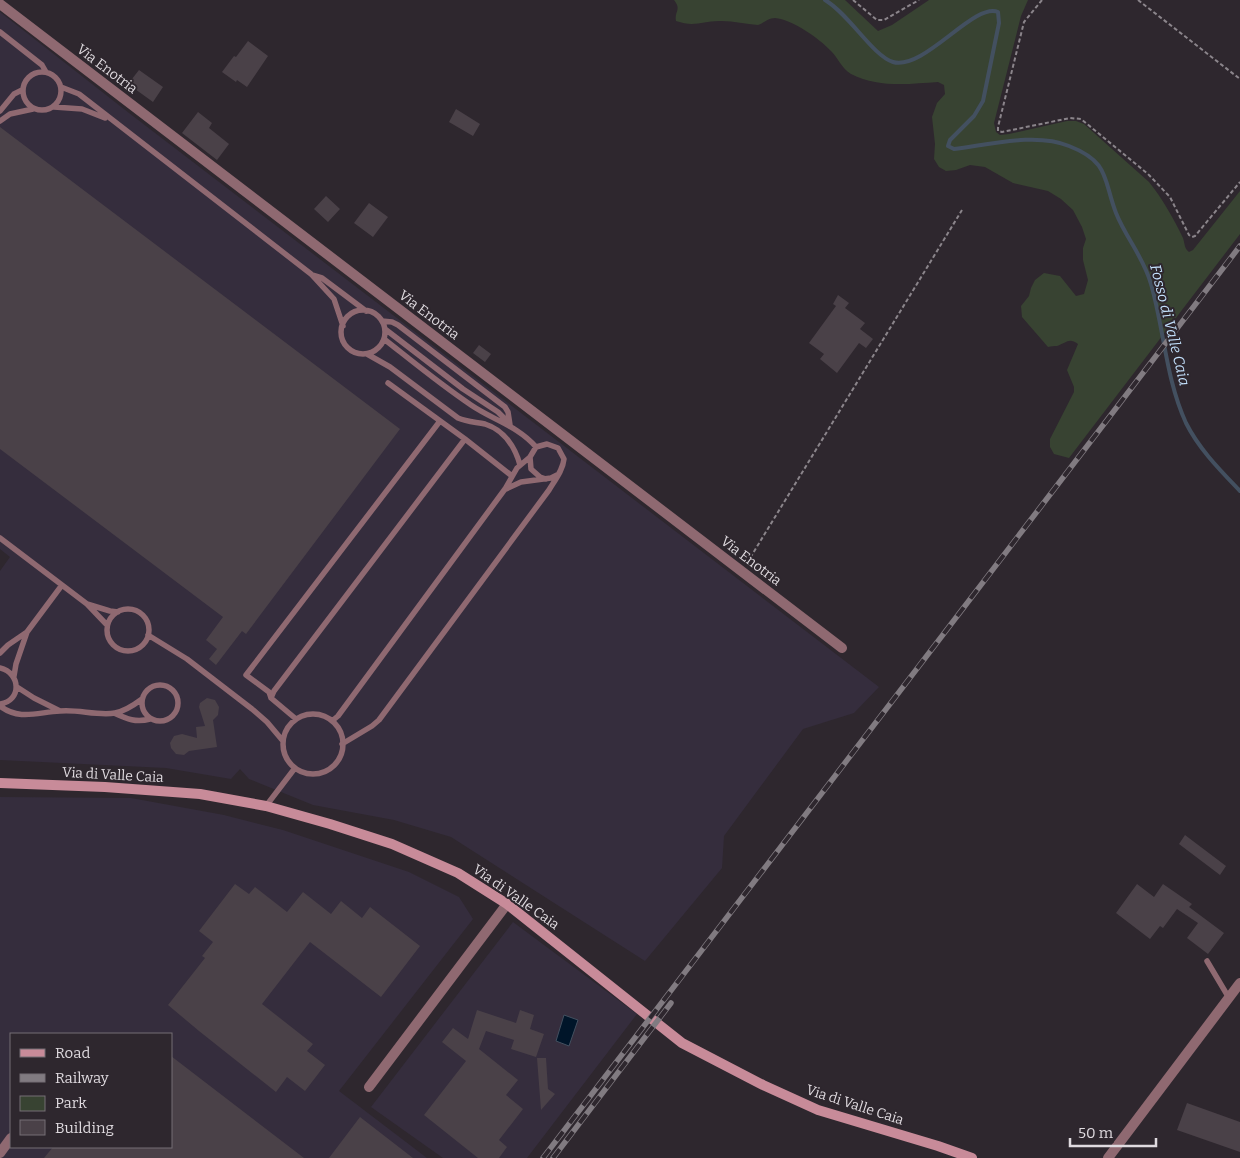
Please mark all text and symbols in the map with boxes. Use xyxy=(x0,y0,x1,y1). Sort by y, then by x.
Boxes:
street label: Via Enotria xyxy=(73,41,141,98)
water label: Fosso di Valle Caia xyxy=(1146,262,1194,388)
street label: Via Enotria xyxy=(395,287,463,344)
street label: Via Enotria xyxy=(717,533,785,590)
street label: Via di Valle Caia xyxy=(62,764,164,786)
street label: Via di Valle Caia xyxy=(470,861,563,933)
legend xyxy=(10,1033,172,1148)
text: Road xyxy=(55,1044,90,1062)
text: Railway xyxy=(55,1069,109,1087)
street label: Via di Valle Caia xyxy=(804,1081,906,1129)
text: Park xyxy=(55,1094,87,1112)
scale bar xyxy=(1070,1116,1156,1148)
text: Building xyxy=(55,1119,114,1137)
text: 50 m xyxy=(1078,1124,1114,1142)

